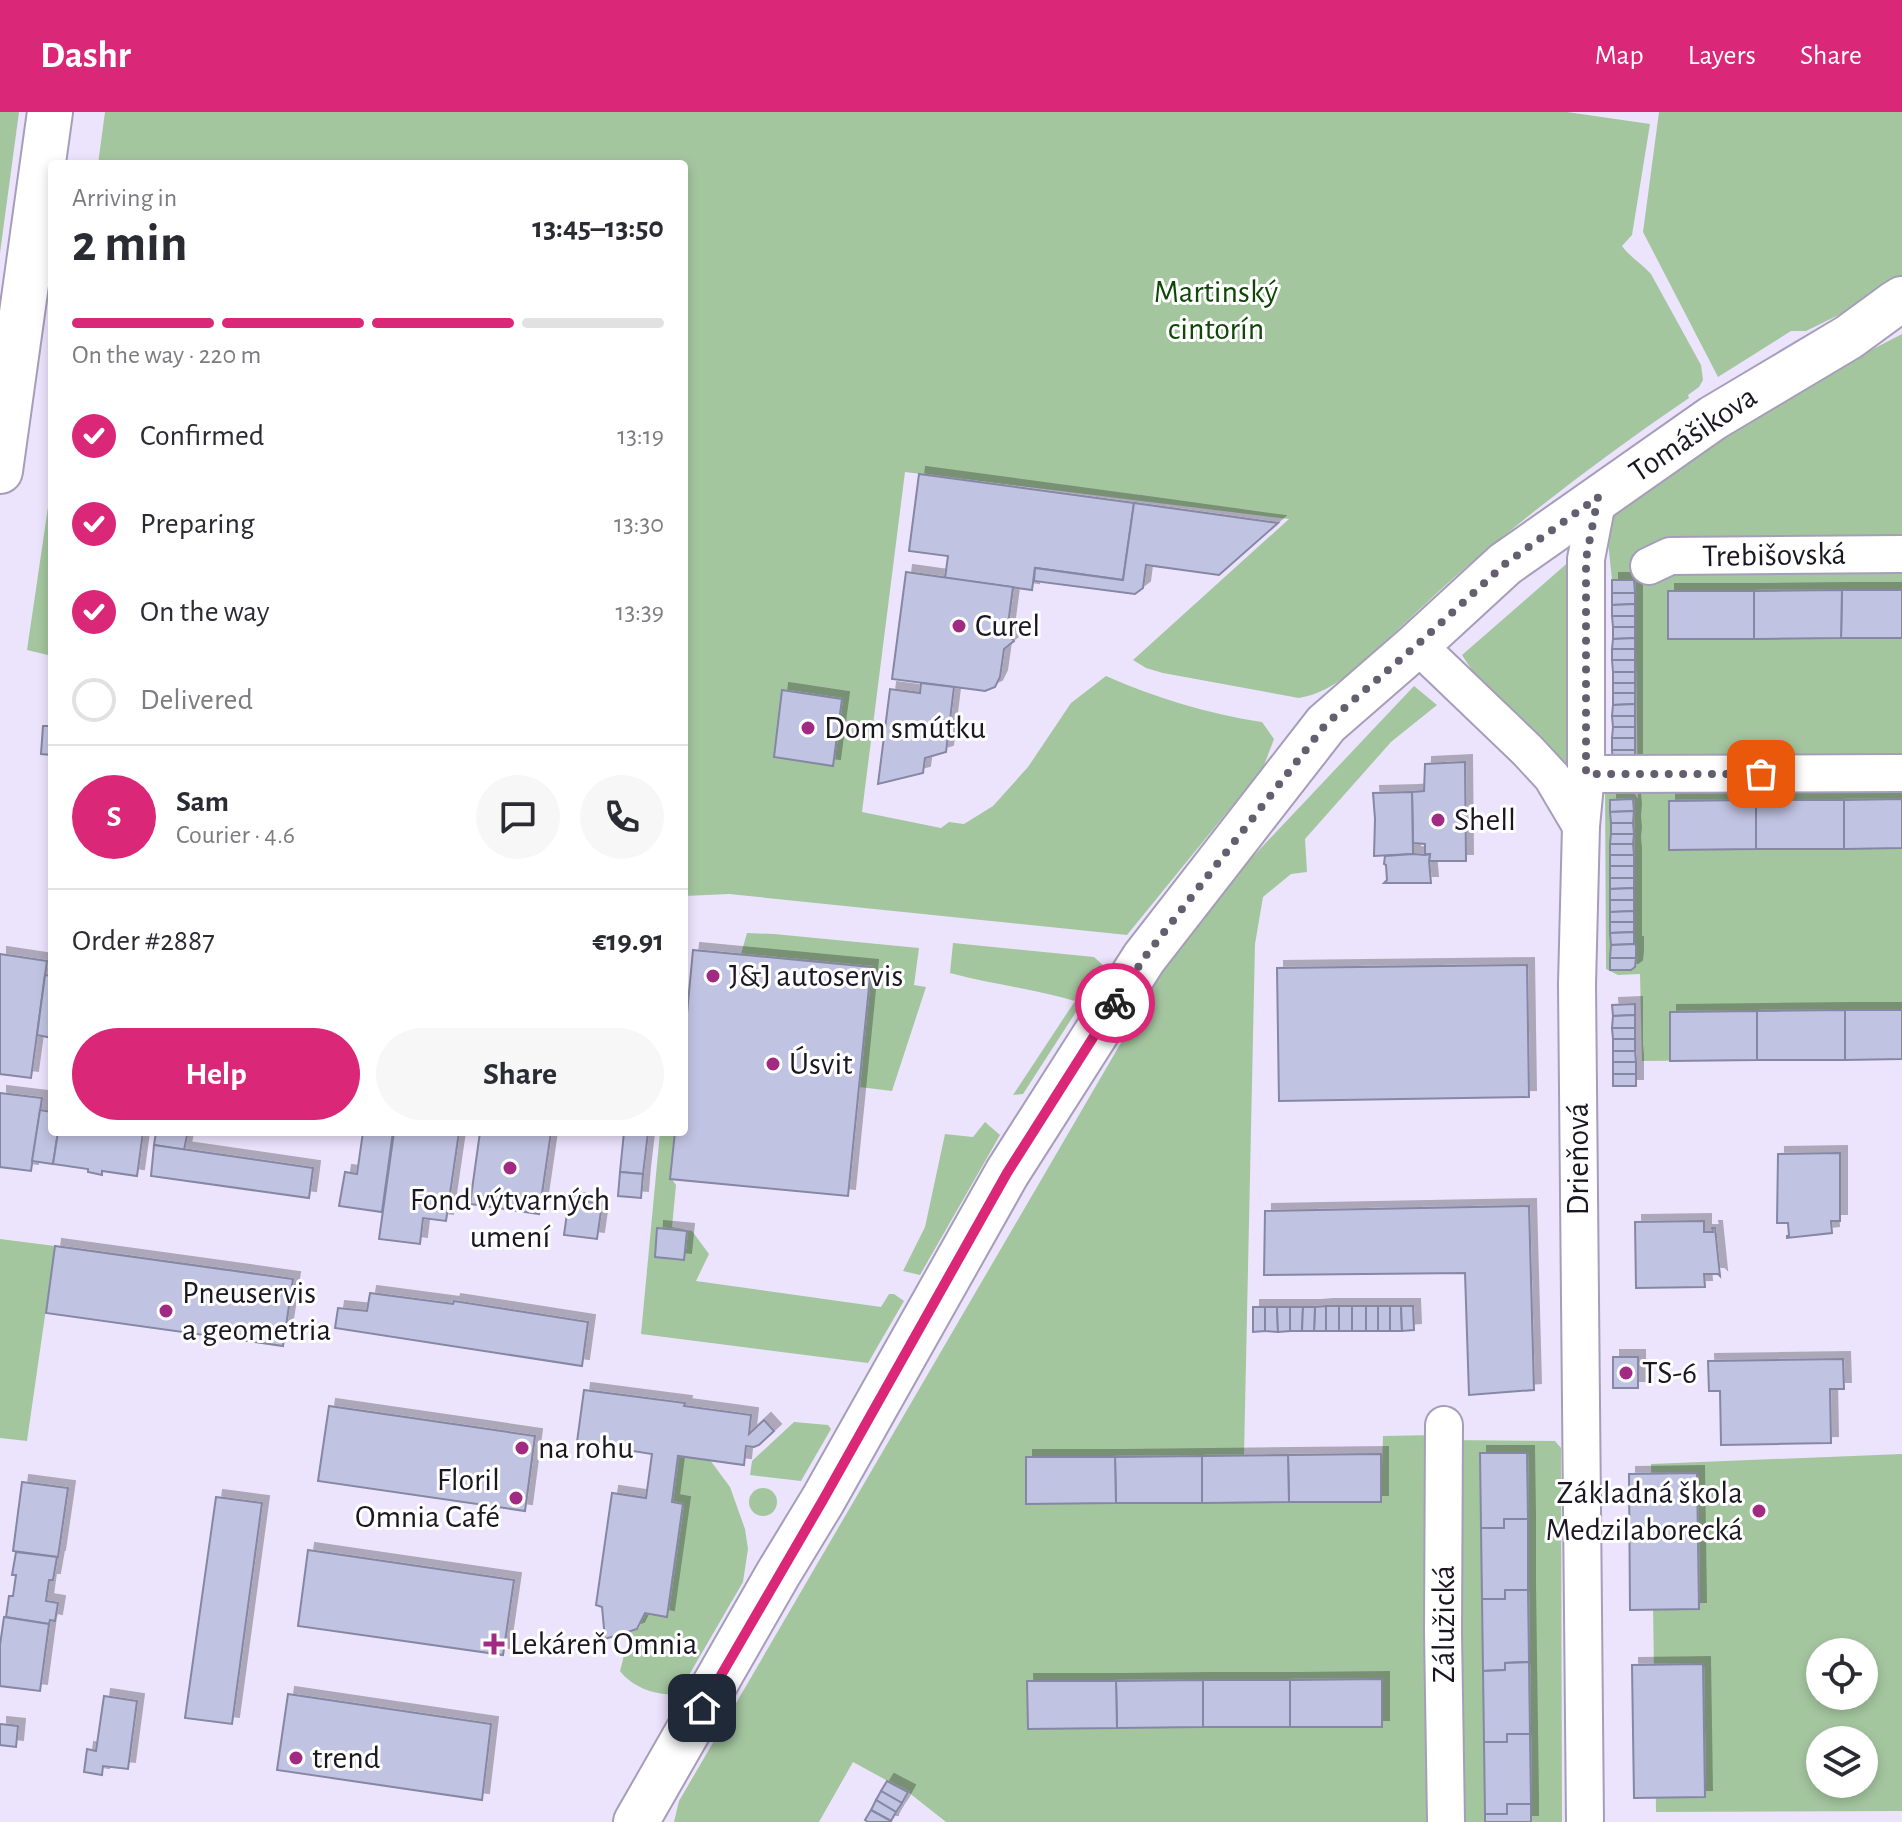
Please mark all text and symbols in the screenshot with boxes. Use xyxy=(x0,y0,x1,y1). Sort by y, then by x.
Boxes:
text: Dashr xyxy=(40,37,131,75)
text: Map xyxy=(1595,42,1644,70)
text: Layers xyxy=(1688,42,1756,70)
text: Share xyxy=(1800,42,1862,70)
text: Arriving in xyxy=(72,185,177,211)
text: 13:45–13:50 xyxy=(532,213,664,243)
text: 2 min xyxy=(72,218,187,270)
park label: Martinský cintorín xyxy=(1154,276,1278,345)
text: On the way · 220 m xyxy=(72,342,261,368)
street label: Tomášikova xyxy=(1623,380,1763,488)
icon: check xyxy=(72,414,116,458)
text: Confirmed xyxy=(140,421,264,451)
text: 13:19 xyxy=(617,423,664,449)
icon: check xyxy=(72,502,116,546)
text: Preparing xyxy=(140,509,255,539)
text: 13:30 xyxy=(614,511,664,537)
street label: Trebišovská xyxy=(1702,538,1846,572)
icon: check xyxy=(72,590,116,634)
text: On the way xyxy=(140,597,269,627)
text: 13:39 xyxy=(615,599,664,625)
place label: Curel xyxy=(975,610,1040,642)
marker: Curel xyxy=(950,617,968,635)
text: Delivered xyxy=(140,685,253,715)
place label: Dom smútku xyxy=(824,712,986,744)
marker: Dom smútku xyxy=(799,719,817,737)
pin xyxy=(1727,740,1795,808)
icon: bag xyxy=(1739,752,1783,796)
button: chat xyxy=(476,775,560,859)
button: phone xyxy=(580,775,664,859)
text: Sam xyxy=(176,787,229,817)
text: S xyxy=(107,802,121,832)
place label: Shell xyxy=(1454,804,1516,836)
marker: Shell xyxy=(1429,811,1447,829)
text: Courier · 4.6 xyxy=(176,822,295,848)
text: Order #2887 xyxy=(72,926,215,956)
text: €19.91 xyxy=(593,926,664,956)
place label: J&J autoservis xyxy=(729,960,903,992)
courier xyxy=(1075,963,1155,1043)
marker: J&J autoservis xyxy=(704,967,722,985)
icon: bike xyxy=(1093,981,1137,1025)
button: Help xyxy=(72,1028,360,1120)
button: Share xyxy=(376,1028,664,1120)
place label: Úsvit xyxy=(789,1045,852,1080)
marker: Úsvit xyxy=(764,1055,782,1073)
street label: Drieňová xyxy=(1562,1102,1594,1216)
marker: Fond výtvarných umení xyxy=(501,1159,519,1177)
place label: Fond výtvarných umení xyxy=(410,1184,610,1253)
place label: Pneuservis a geometria xyxy=(182,1277,331,1346)
marker: Pneuservis a geometria xyxy=(157,1302,175,1320)
place label: TS-6 xyxy=(1642,1357,1697,1389)
marker: TS-6 xyxy=(1617,1364,1635,1382)
place label: na rohu xyxy=(538,1432,634,1464)
marker: na rohu xyxy=(513,1439,531,1457)
place label: Floril Omnia Café xyxy=(355,1464,500,1533)
place label: Základná škola Medzilaborecká xyxy=(1545,1477,1743,1546)
marker: Floril Omnia Café xyxy=(507,1489,525,1507)
marker: Základná škola Medzilaborecká xyxy=(1750,1502,1768,1520)
street label: Zálužická xyxy=(1428,1565,1460,1683)
place label: Lekáreň Omnia xyxy=(510,1628,698,1660)
marker: Lekáreň Omnia xyxy=(485,1635,503,1653)
map controls xyxy=(1806,1638,1878,1798)
button: locate xyxy=(1806,1638,1878,1710)
pin xyxy=(668,1674,736,1742)
icon: home xyxy=(680,1686,724,1730)
button: layers xyxy=(1806,1726,1878,1798)
place label: trend xyxy=(312,1742,380,1774)
marker: trend xyxy=(287,1749,305,1767)

